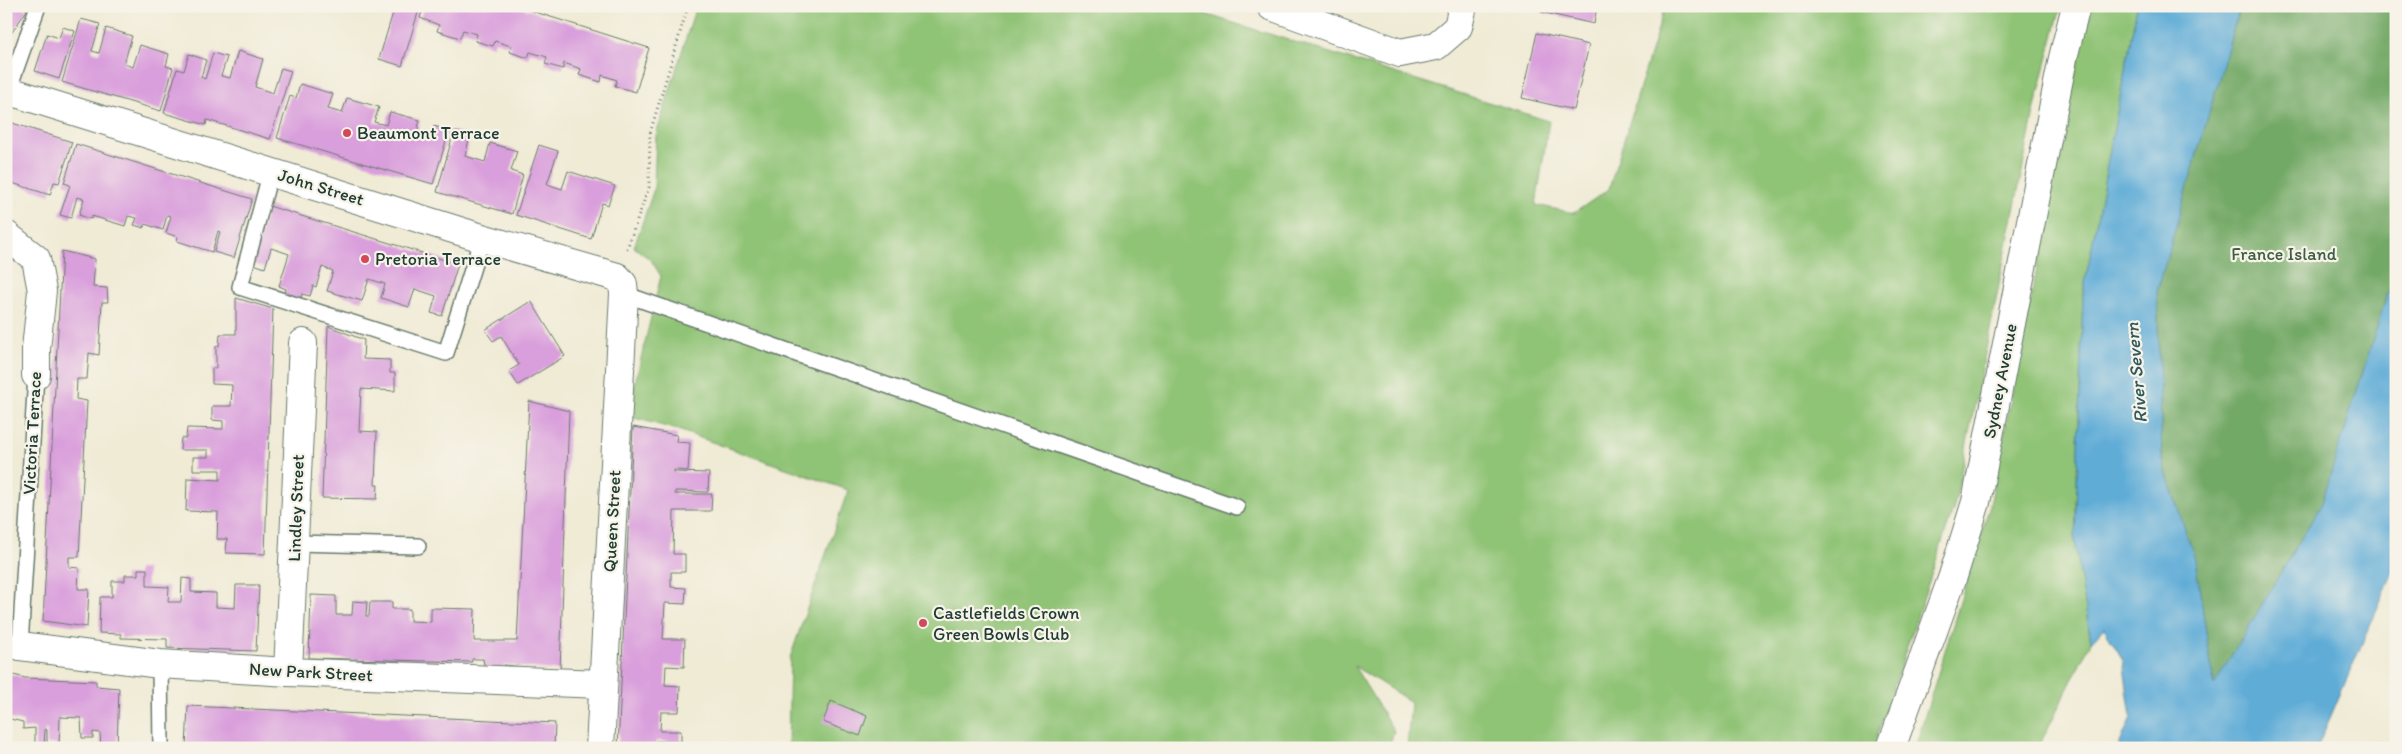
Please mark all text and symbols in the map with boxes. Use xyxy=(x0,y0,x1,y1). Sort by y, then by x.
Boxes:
place label: Beaumont Terrace xyxy=(357,122,500,144)
marker: Beaumont Terrace xyxy=(341,127,353,139)
street label: John Street xyxy=(275,163,367,211)
park label: France Island xyxy=(2231,243,2337,265)
place label: Pretoria Terrace xyxy=(375,248,501,270)
marker: Pretoria Terrace xyxy=(359,253,371,265)
water label: River Severn xyxy=(2120,321,2152,424)
street label: Sydney Avenue xyxy=(1978,322,2022,440)
street label: Victoria Terrace xyxy=(18,371,46,495)
street label: Lindley Street xyxy=(283,454,309,562)
street label: Queen Street xyxy=(598,469,626,573)
place label: Castlefields Crown Green Bowls Club xyxy=(933,602,1080,645)
marker: Castlefields Crown Green Bowls Club xyxy=(917,617,929,629)
street label: New Park Street xyxy=(249,658,374,686)

